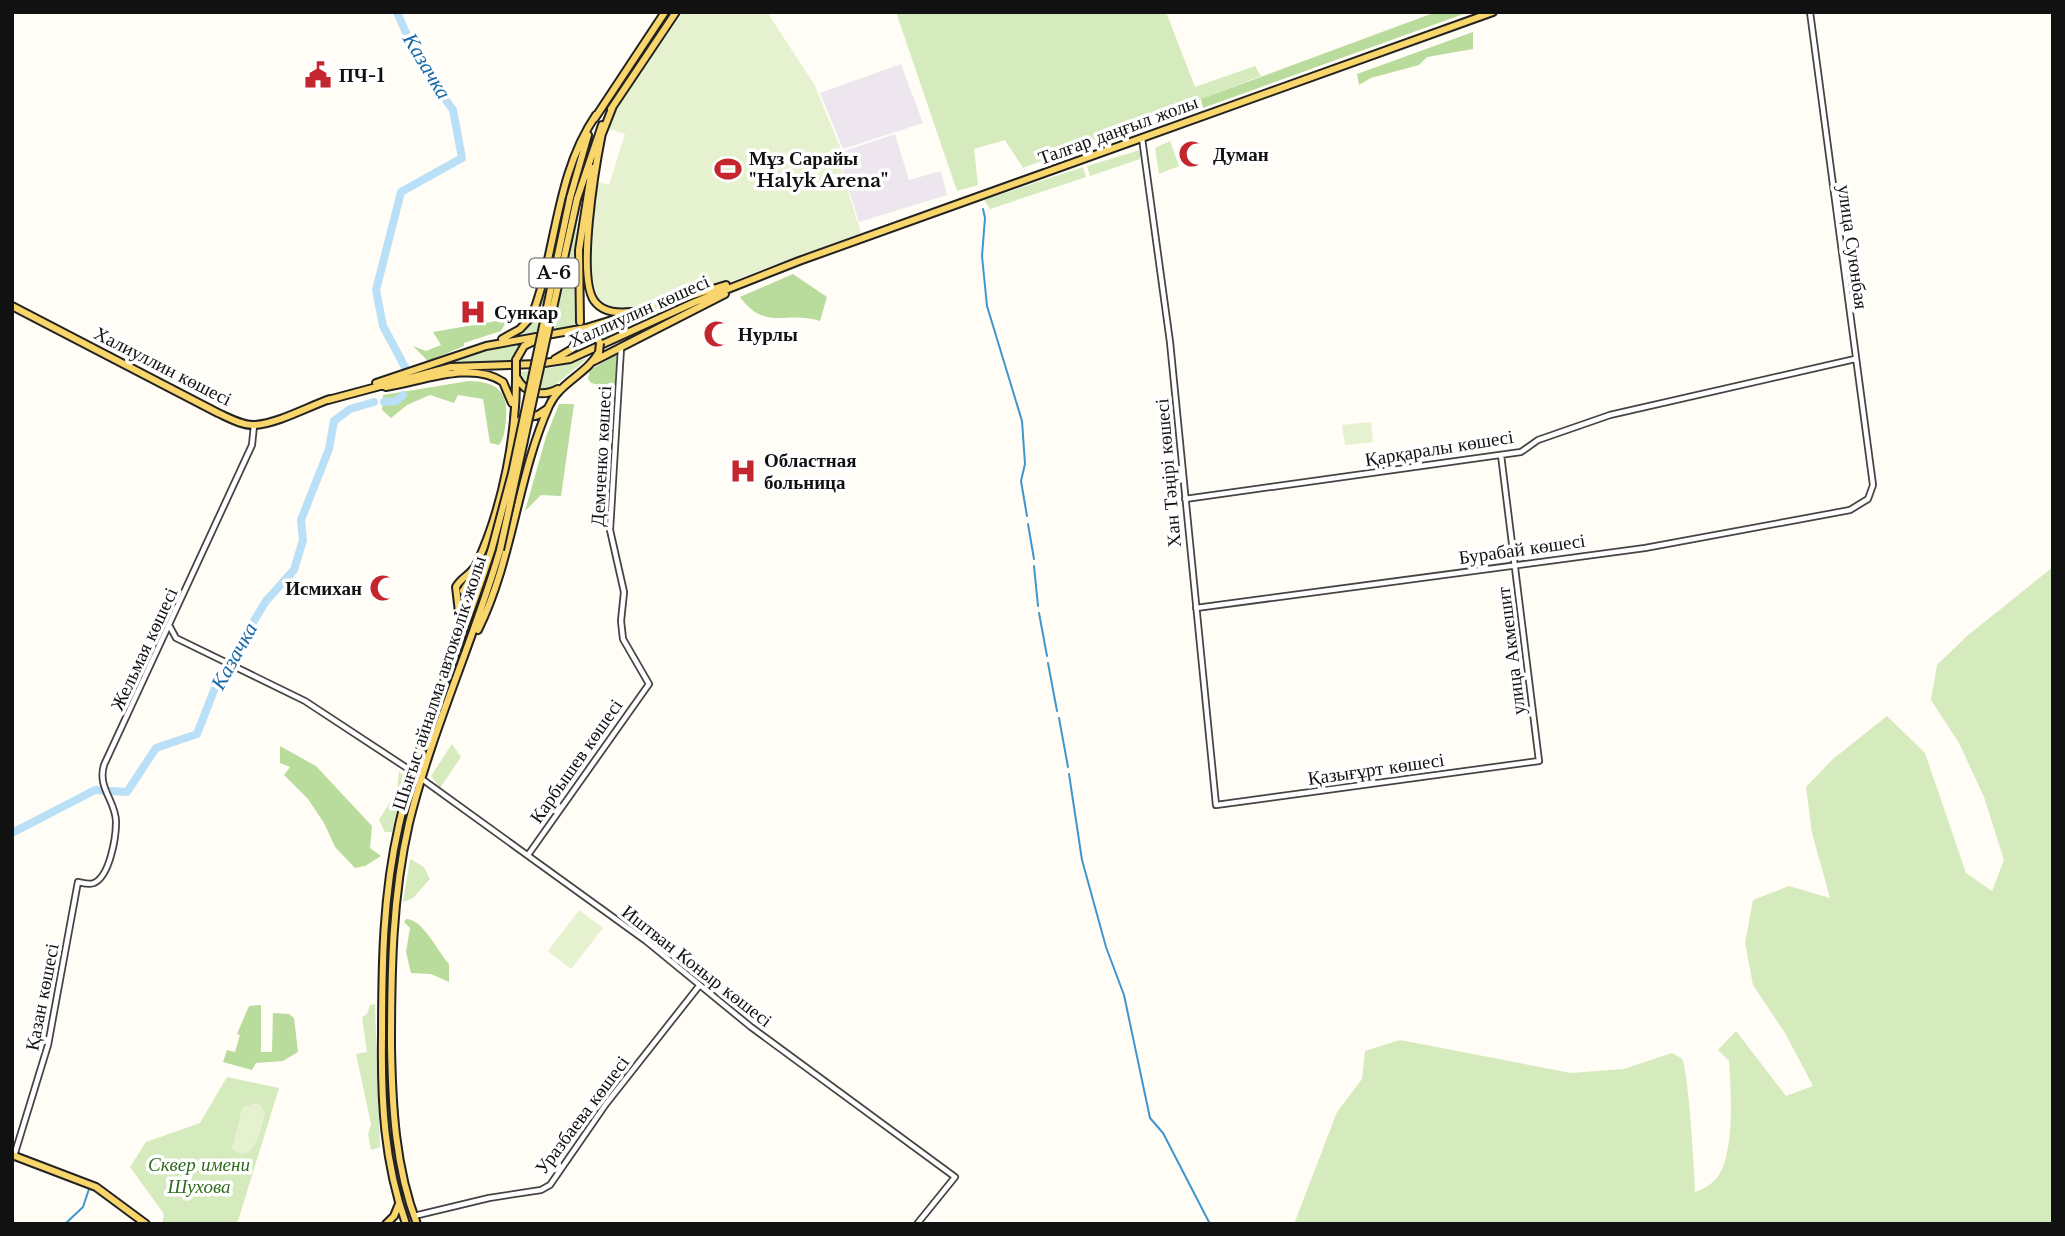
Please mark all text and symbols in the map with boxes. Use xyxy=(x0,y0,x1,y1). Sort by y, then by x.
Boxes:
water label: Казачка xyxy=(397,27,457,104)
public building icon: ПЧ-1 xyxy=(303,60,333,90)
place label: ПЧ-1 xyxy=(339,64,385,87)
street label: Талғар даңғыл жолы xyxy=(1035,90,1201,170)
mosque icon: Думан xyxy=(1177,139,1207,169)
place label: Думан xyxy=(1213,143,1269,166)
place label: Мұз Сарайы "Halyk Arena" xyxy=(749,147,888,192)
sports icon: Мұз Сарайы "Halyk Arena" xyxy=(713,154,743,184)
street label: улица Суюнбая xyxy=(1833,183,1873,311)
road number: A-6 xyxy=(530,258,578,288)
street label: Халлиулин көшесі xyxy=(565,270,713,352)
hospital icon: Сункар xyxy=(458,297,488,327)
place label: Сункар xyxy=(494,301,558,324)
mosque icon: Нурлы xyxy=(702,319,732,349)
street label: Халиуллин көшесі xyxy=(90,321,236,411)
place label: Нурлы xyxy=(738,323,798,346)
street label: Демченко көшесі xyxy=(586,385,616,527)
street label: Хан Тәңірі көшесі xyxy=(1150,398,1186,548)
street label: Қарқаралы көшесі xyxy=(1363,425,1515,471)
place label: Областная больница xyxy=(764,449,856,494)
hospital icon: Областная больница xyxy=(728,456,758,486)
street label: Бурабай көшесі xyxy=(1457,529,1587,569)
street label: Шығыс айналма автокөлік жолы xyxy=(387,553,491,813)
mosque icon: Исмихан xyxy=(368,573,398,603)
place label: Исмихан xyxy=(285,577,362,600)
street label: Жельмая көшесі xyxy=(105,584,183,714)
street label: улица Акмешит xyxy=(1492,585,1530,716)
water label: Казачка xyxy=(205,618,263,695)
street label: Карбышев көшесі xyxy=(525,694,627,828)
street label: Қазығұрт көшесі xyxy=(1306,748,1446,790)
street label: Иштван Коныр көшесі xyxy=(617,900,777,1032)
street label: Қазан көшесі xyxy=(20,941,64,1053)
street label: Уразбаева көшесі xyxy=(530,1051,634,1179)
park label: Сквер имени Шухова xyxy=(148,1153,250,1198)

